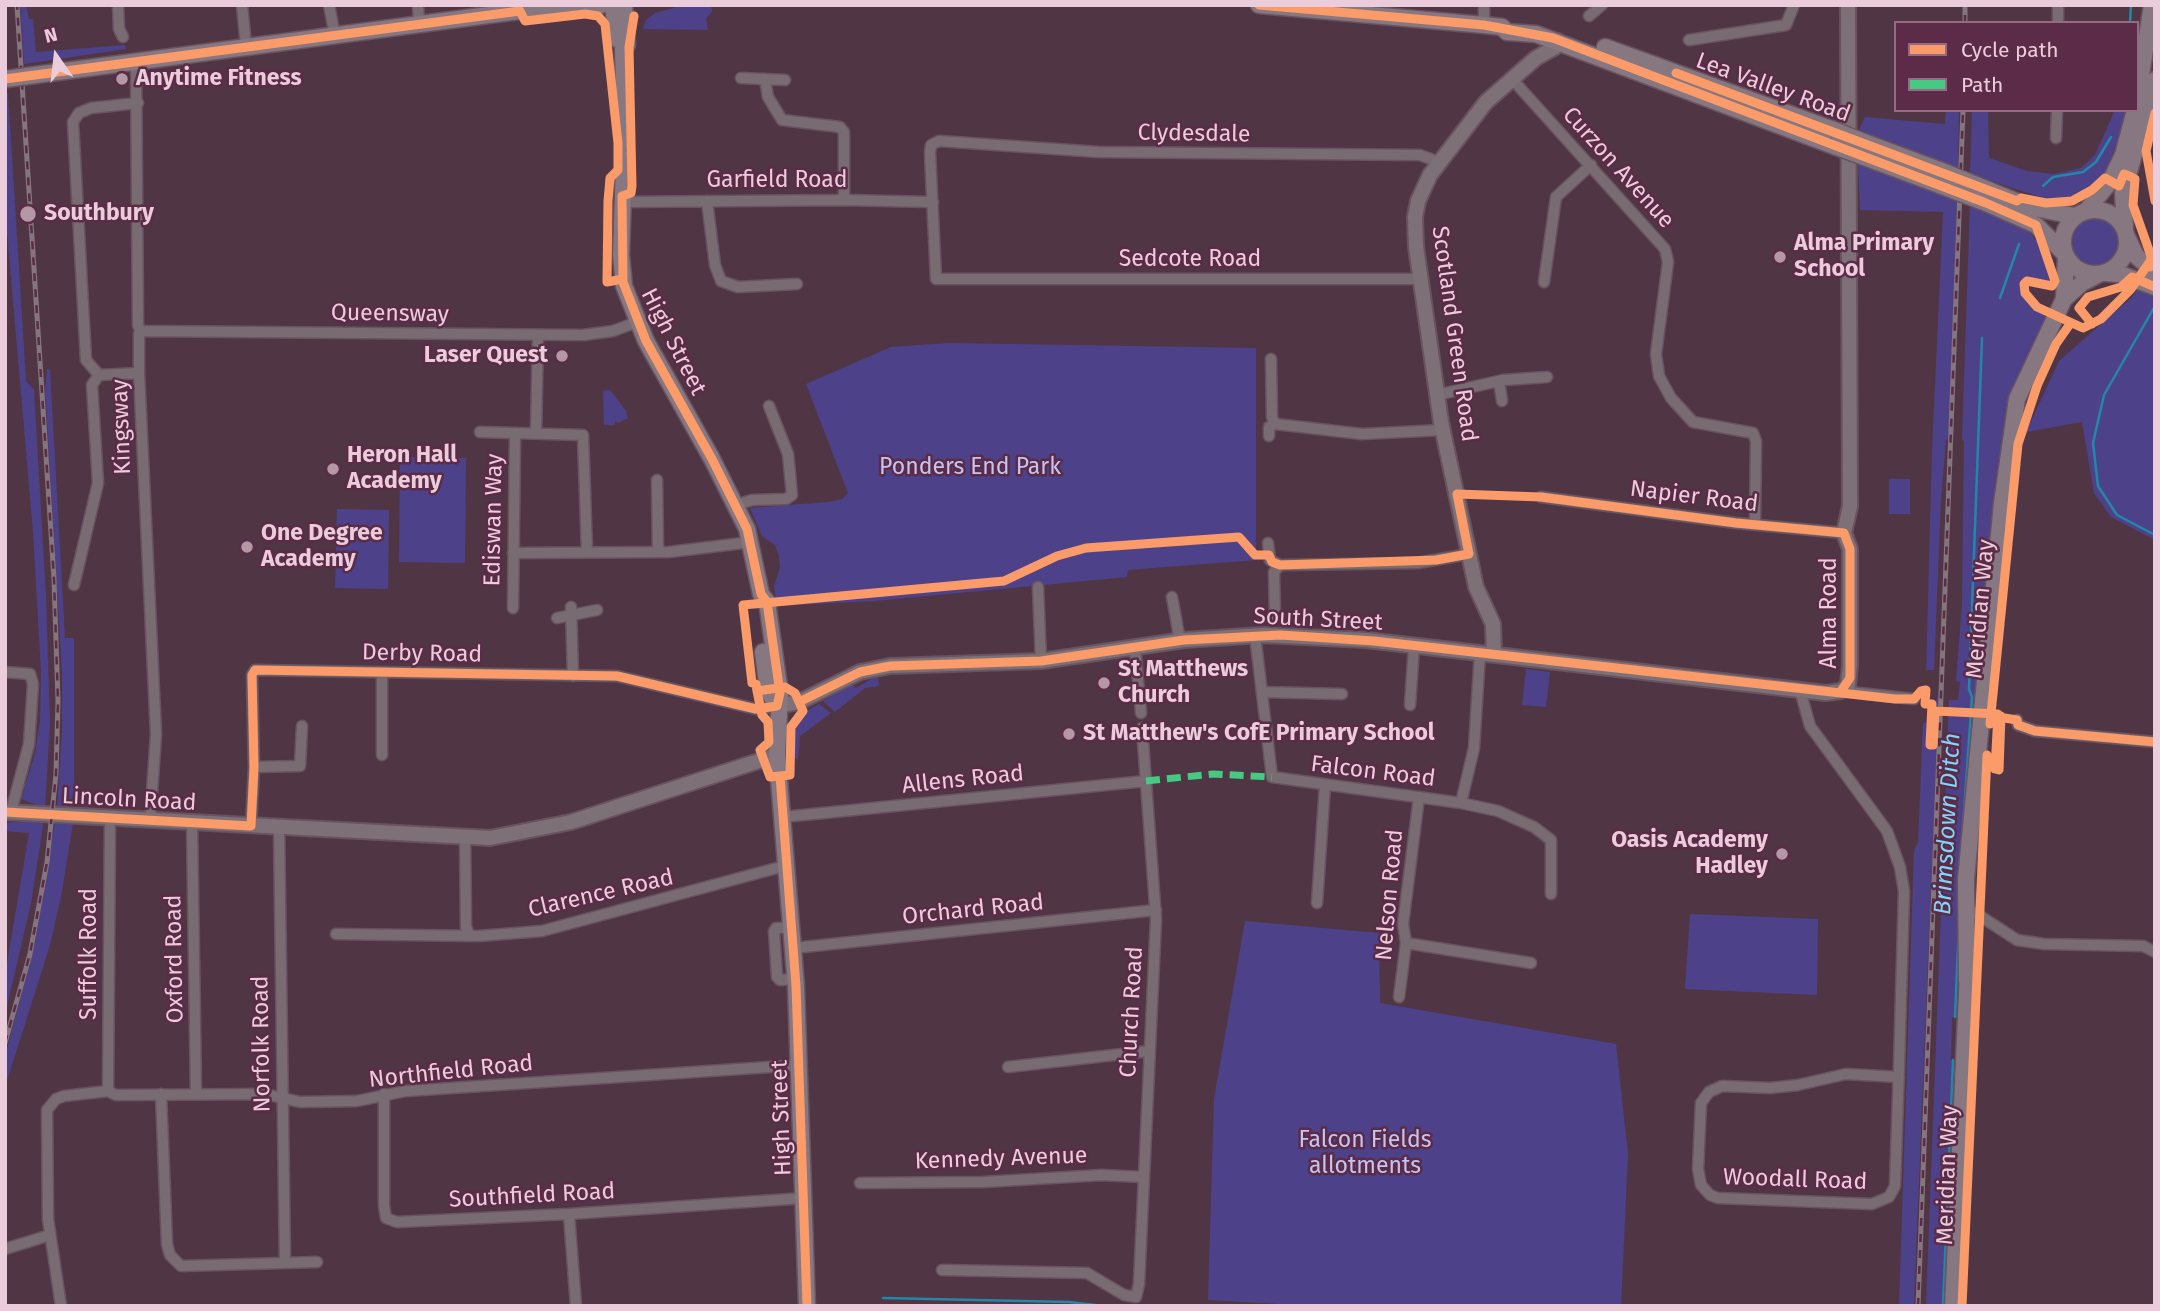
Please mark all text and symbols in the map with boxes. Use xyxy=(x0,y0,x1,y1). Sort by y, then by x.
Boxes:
north arrow xyxy=(21,21,91,91)
legend xyxy=(1894,21,2139,112)
text: N xyxy=(42,22,60,48)
text: Cycle path xyxy=(1961,37,2059,63)
street label: Lea Valley Road xyxy=(1692,47,1854,129)
place label: Anytime Fitness xyxy=(136,65,301,93)
marker: Anytime Fitness xyxy=(114,71,130,87)
text: Path xyxy=(1961,72,2003,98)
street label: Curzon Avenue xyxy=(1556,102,1680,234)
street label: Clydesdale xyxy=(1137,119,1251,149)
street label: Garfield Road xyxy=(706,167,848,195)
place label: Southbury xyxy=(44,200,154,228)
marker: Southbury xyxy=(18,204,38,224)
street label: Scotland Green Road xyxy=(1425,224,1483,444)
place label: Alma Primary School xyxy=(1794,230,1934,284)
street label: Sedcote Road xyxy=(1119,246,1261,274)
marker: Alma Primary School xyxy=(1772,249,1788,265)
street label: High Street xyxy=(634,284,712,400)
street label: Queensway xyxy=(331,299,449,329)
place label: Laser Quest xyxy=(424,342,548,370)
marker: Laser Quest xyxy=(554,348,570,364)
street label: Kingsway xyxy=(107,379,137,475)
place label: Heron Hall Academy xyxy=(347,442,457,496)
street label: Ediswan Way xyxy=(479,453,509,587)
park label: Ponders End Park xyxy=(879,454,1061,482)
marker: Heron Hall Academy xyxy=(325,461,341,477)
street label: Napier Road xyxy=(1628,475,1760,519)
place label: One Degree Academy xyxy=(261,520,383,574)
street label: Meridian Way xyxy=(1961,538,2001,680)
marker: One Degree Academy xyxy=(239,539,255,555)
street label: Alma Road xyxy=(1816,557,1844,669)
street label: South Street xyxy=(1253,603,1383,637)
street label: Derby Road xyxy=(362,639,482,669)
place label: St Matthews Church xyxy=(1118,656,1248,710)
marker: St Matthews Church xyxy=(1096,675,1112,691)
place label: St Matthew's CofE Primary School xyxy=(1083,720,1435,748)
marker: St Matthew's CofE Primary School xyxy=(1061,726,1077,742)
water label: Brimsdown Ditch xyxy=(1929,732,1967,916)
street label: Falcon Road xyxy=(1309,751,1437,793)
street label: Allens Road xyxy=(901,760,1025,800)
street label: Lincoln Road xyxy=(61,783,197,817)
place label: Oasis Academy Hadley xyxy=(1611,827,1768,881)
street label: Nelson Road xyxy=(1371,828,1409,962)
marker: Oasis Academy Hadley xyxy=(1774,846,1790,862)
street label: Clarence Road xyxy=(526,864,676,924)
street label: Suffolk Road xyxy=(76,888,104,1020)
street label: Orchard Road xyxy=(901,889,1045,931)
street label: Oxford Road xyxy=(160,894,190,1024)
street label: Church Road xyxy=(1115,946,1149,1078)
street label: Norfolk Road xyxy=(247,975,277,1113)
street label: Northfield Road xyxy=(367,1050,535,1094)
street label: High Street xyxy=(766,1060,798,1176)
street label: Meridian Way xyxy=(1932,1105,1964,1245)
park label: Falcon Fields allotments xyxy=(1299,1127,1431,1181)
street label: Kennedy Avenue xyxy=(914,1142,1088,1176)
street label: Woodall Road xyxy=(1722,1164,1868,1196)
street label: Southfield Road xyxy=(448,1178,616,1214)

